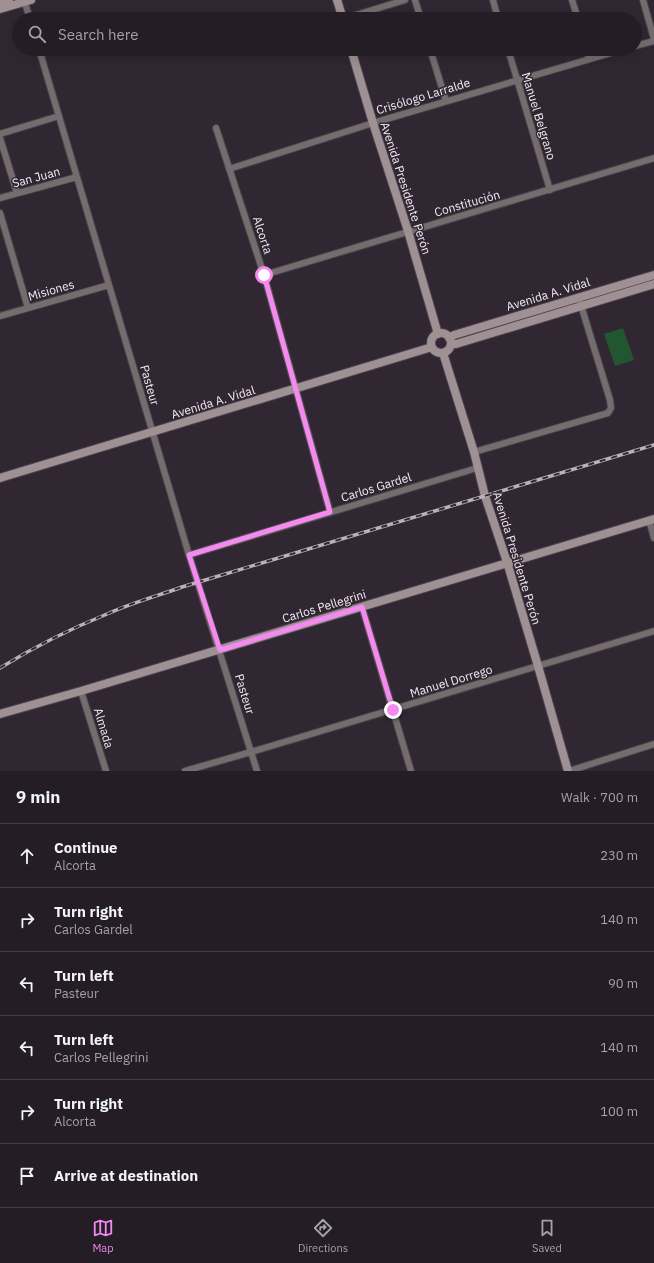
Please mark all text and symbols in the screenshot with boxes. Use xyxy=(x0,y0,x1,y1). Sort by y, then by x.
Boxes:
search box xyxy=(12,12,642,56)
icon: search xyxy=(26,23,48,45)
text: Search here xyxy=(58,25,138,44)
street label: Manuel Belgrano xyxy=(519,70,560,162)
street label: Crisólogo Larralde xyxy=(374,74,472,117)
street label: Avenida Presidente Perón xyxy=(378,120,434,256)
street label: San Juan xyxy=(10,163,62,191)
street label: Constitución xyxy=(432,186,502,220)
street label: Alcorta xyxy=(250,214,276,256)
route start xyxy=(255,266,273,284)
street label: Avenida A. Vidal xyxy=(504,274,592,314)
street label: Misiones xyxy=(26,276,76,304)
street label: Pasteur xyxy=(137,363,163,407)
street label: Avenida A. Vidal xyxy=(169,382,257,422)
street label: Carlos Gardel xyxy=(339,469,413,505)
street label: Avenida Presidente Perón xyxy=(490,490,544,626)
street label: Carlos Pellegrini xyxy=(280,586,368,626)
street label: Manuel Dorrego xyxy=(408,661,494,701)
street label: Pasteur xyxy=(232,672,258,717)
route end xyxy=(384,701,402,719)
street label: Almada xyxy=(91,706,117,750)
text: 9 min xyxy=(16,786,60,808)
text: Walk · 700 m xyxy=(561,789,638,806)
text: Continue xyxy=(54,838,118,857)
icon: ahead xyxy=(16,845,38,867)
text: 230 m xyxy=(600,847,638,864)
text: Alcorta xyxy=(54,857,96,874)
text: Turn right xyxy=(54,902,123,921)
icon: right xyxy=(16,909,38,931)
text: 140 m xyxy=(600,911,638,928)
text: Carlos Gardel xyxy=(54,921,133,938)
text: Turn left xyxy=(54,966,114,985)
icon: left xyxy=(16,973,38,995)
text: 90 m xyxy=(608,975,638,992)
text: Pasteur xyxy=(54,985,99,1002)
text: Turn left xyxy=(54,1030,114,1049)
icon: left xyxy=(16,1037,38,1059)
text: 140 m xyxy=(600,1039,638,1056)
text: Carlos Pellegrini xyxy=(54,1049,148,1066)
text: Turn right xyxy=(54,1094,123,1113)
icon: right xyxy=(16,1101,38,1123)
text: 100 m xyxy=(600,1103,638,1120)
text: Alcorta xyxy=(54,1113,96,1130)
icon: arrive xyxy=(16,1165,38,1187)
text: Arrive at destination xyxy=(54,1166,198,1185)
tab: Map xyxy=(92,1217,114,1255)
tab: Directions xyxy=(298,1217,348,1255)
tab: Saved xyxy=(532,1217,562,1255)

